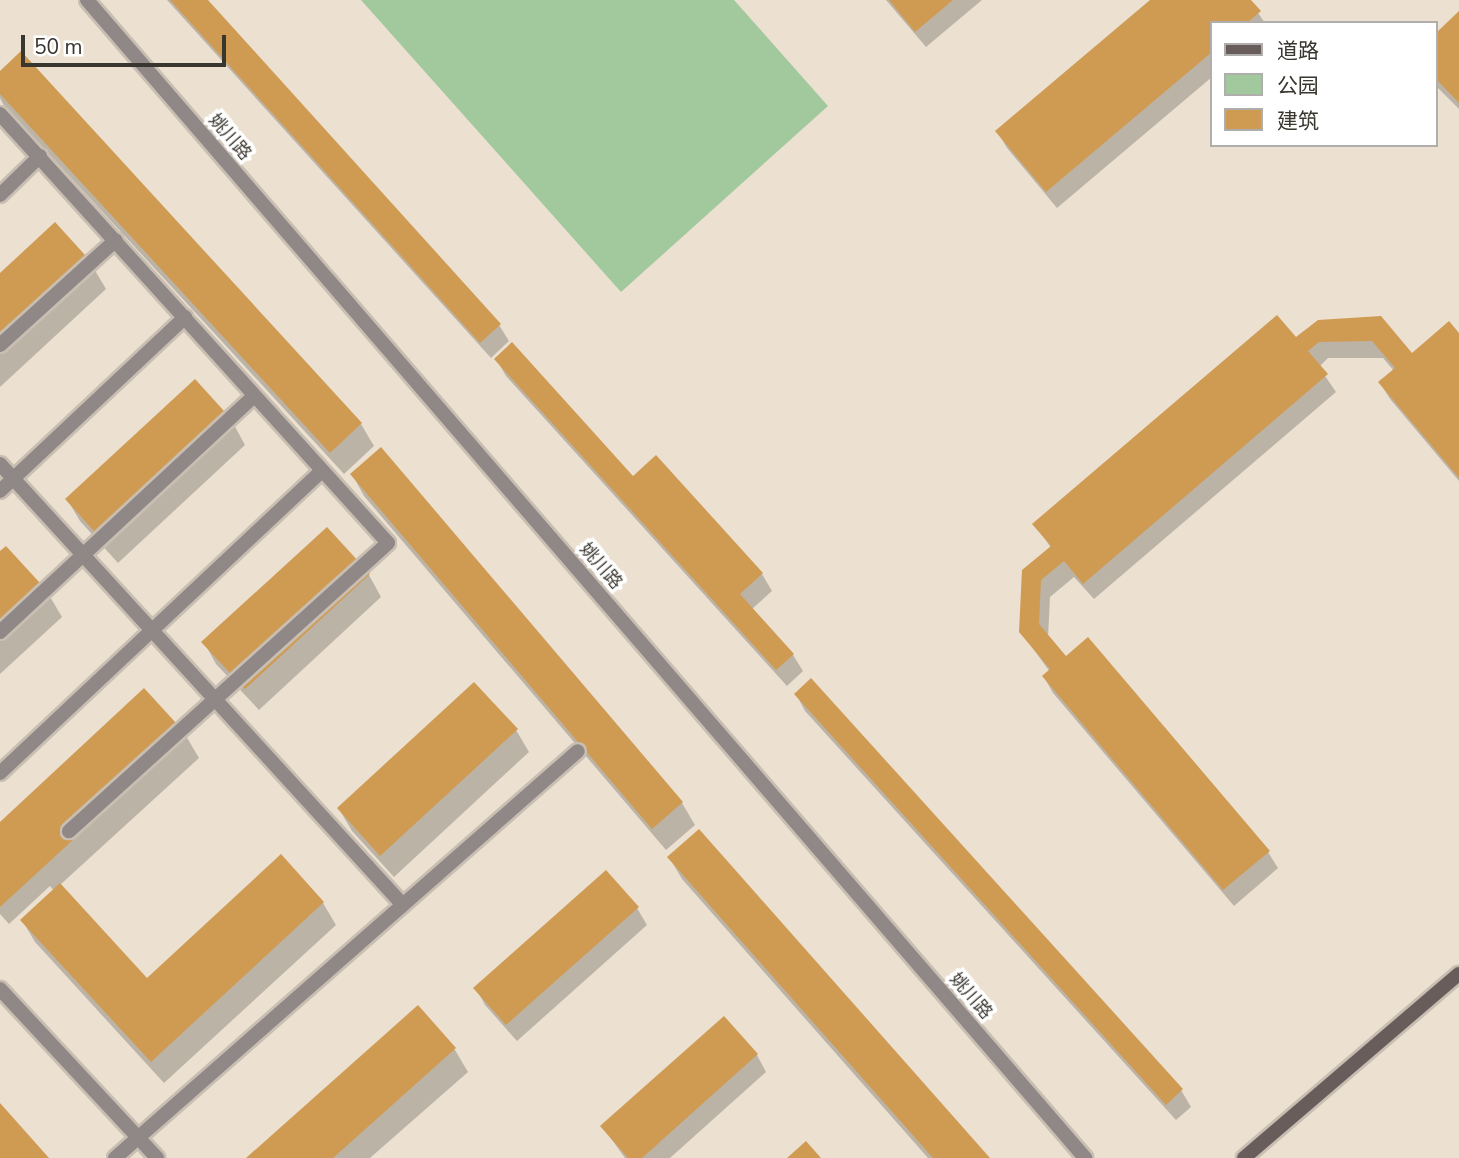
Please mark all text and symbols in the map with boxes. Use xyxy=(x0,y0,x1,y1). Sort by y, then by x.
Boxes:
scale bar xyxy=(24,21,229,65)
legend xyxy=(1210,21,1438,147)
text: 50 m xyxy=(34,33,83,61)
text: 道路 xyxy=(1277,37,1319,65)
text: 公园 xyxy=(1277,72,1319,100)
text: 建筑 xyxy=(1277,107,1319,135)
street label: 姚川路 xyxy=(204,110,256,164)
street label: 姚川路 xyxy=(575,539,627,593)
street label: 姚川路 xyxy=(945,969,997,1023)

